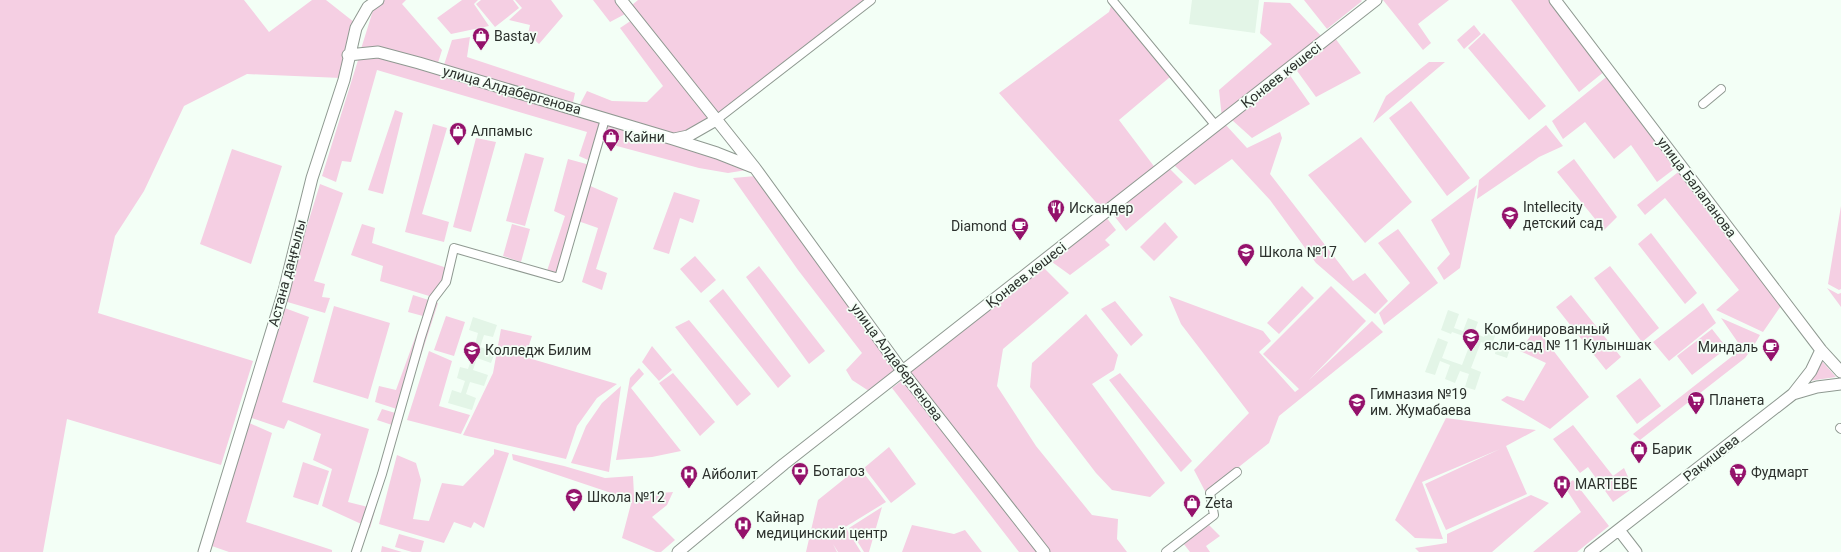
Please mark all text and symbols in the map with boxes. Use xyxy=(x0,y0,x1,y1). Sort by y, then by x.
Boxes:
shop icon: Bastay xyxy=(471,26,491,51)
place label: Bastay xyxy=(494,28,537,44)
street label: Қонаев көшесі xyxy=(1238,39,1324,111)
street label: улица Алдабергенова xyxy=(441,63,583,117)
shop icon: Алпамыс xyxy=(448,121,468,146)
place label: Алпамыс xyxy=(471,123,533,139)
shop icon: Кайни xyxy=(601,127,621,152)
place label: Кайни xyxy=(624,129,665,145)
street label: улица Балапанова xyxy=(1654,134,1740,240)
restaurant icon: Искандер xyxy=(1046,198,1066,223)
place label: Intellecity детский сад xyxy=(1523,199,1603,231)
place label: Искандер xyxy=(1069,200,1133,216)
school or university icon: Intellecity детский сад xyxy=(1500,205,1520,230)
cafe icon: Diamond xyxy=(1010,216,1030,241)
street label: Астана даңғылы xyxy=(265,218,309,328)
place label: Diamond xyxy=(951,218,1007,234)
street label: Қонаев көшесі xyxy=(983,239,1069,311)
school or university icon: Школа №17 xyxy=(1236,242,1256,267)
place label: Школа №17 xyxy=(1259,244,1337,260)
street label: улица Алдабергенова xyxy=(848,300,946,424)
place label: Комбинированный ясли-сад № 11 Кулыншак xyxy=(1484,321,1652,353)
school or university icon: Комбинированный ясли-сад № 11 Кулыншак xyxy=(1461,327,1481,352)
cafe icon: Миндаль xyxy=(1761,337,1781,362)
place label: Миндаль xyxy=(1698,339,1758,355)
school or university icon: Колледж Билим xyxy=(462,340,482,365)
place label: Колледж Билим xyxy=(485,342,591,358)
place label: Гимназия №19 им. Жумабаева xyxy=(1370,386,1471,418)
supermarket icon: Планета xyxy=(1686,390,1706,415)
school or university icon: Гимназия №19 им. Жумабаева xyxy=(1347,392,1367,417)
place label: Планета xyxy=(1709,392,1764,408)
street label: Ракишева xyxy=(1680,431,1742,485)
shop icon: Барик xyxy=(1629,439,1649,464)
place label: Барик xyxy=(1652,441,1692,457)
bank icon: Ботагоз xyxy=(790,461,810,486)
supermarket icon: Фудмарт xyxy=(1728,462,1748,487)
place label: Ботагоз xyxy=(813,463,865,479)
hospital icon: Айболит xyxy=(679,464,699,489)
place label: Фудмарт xyxy=(1751,464,1809,480)
place label: Айболит xyxy=(702,466,758,482)
hospital icon: MARTEBE xyxy=(1552,474,1572,499)
place label: MARTEBE xyxy=(1575,476,1638,492)
school or university icon: Школа №12 xyxy=(564,487,584,512)
place label: Школа №12 xyxy=(587,489,665,505)
shop icon: Zeta xyxy=(1182,493,1202,518)
place label: Zeta xyxy=(1205,495,1233,511)
place label: Кайнар медицинский центр xyxy=(756,509,888,541)
hospital icon: Кайнар медицинский центр xyxy=(733,515,753,540)

